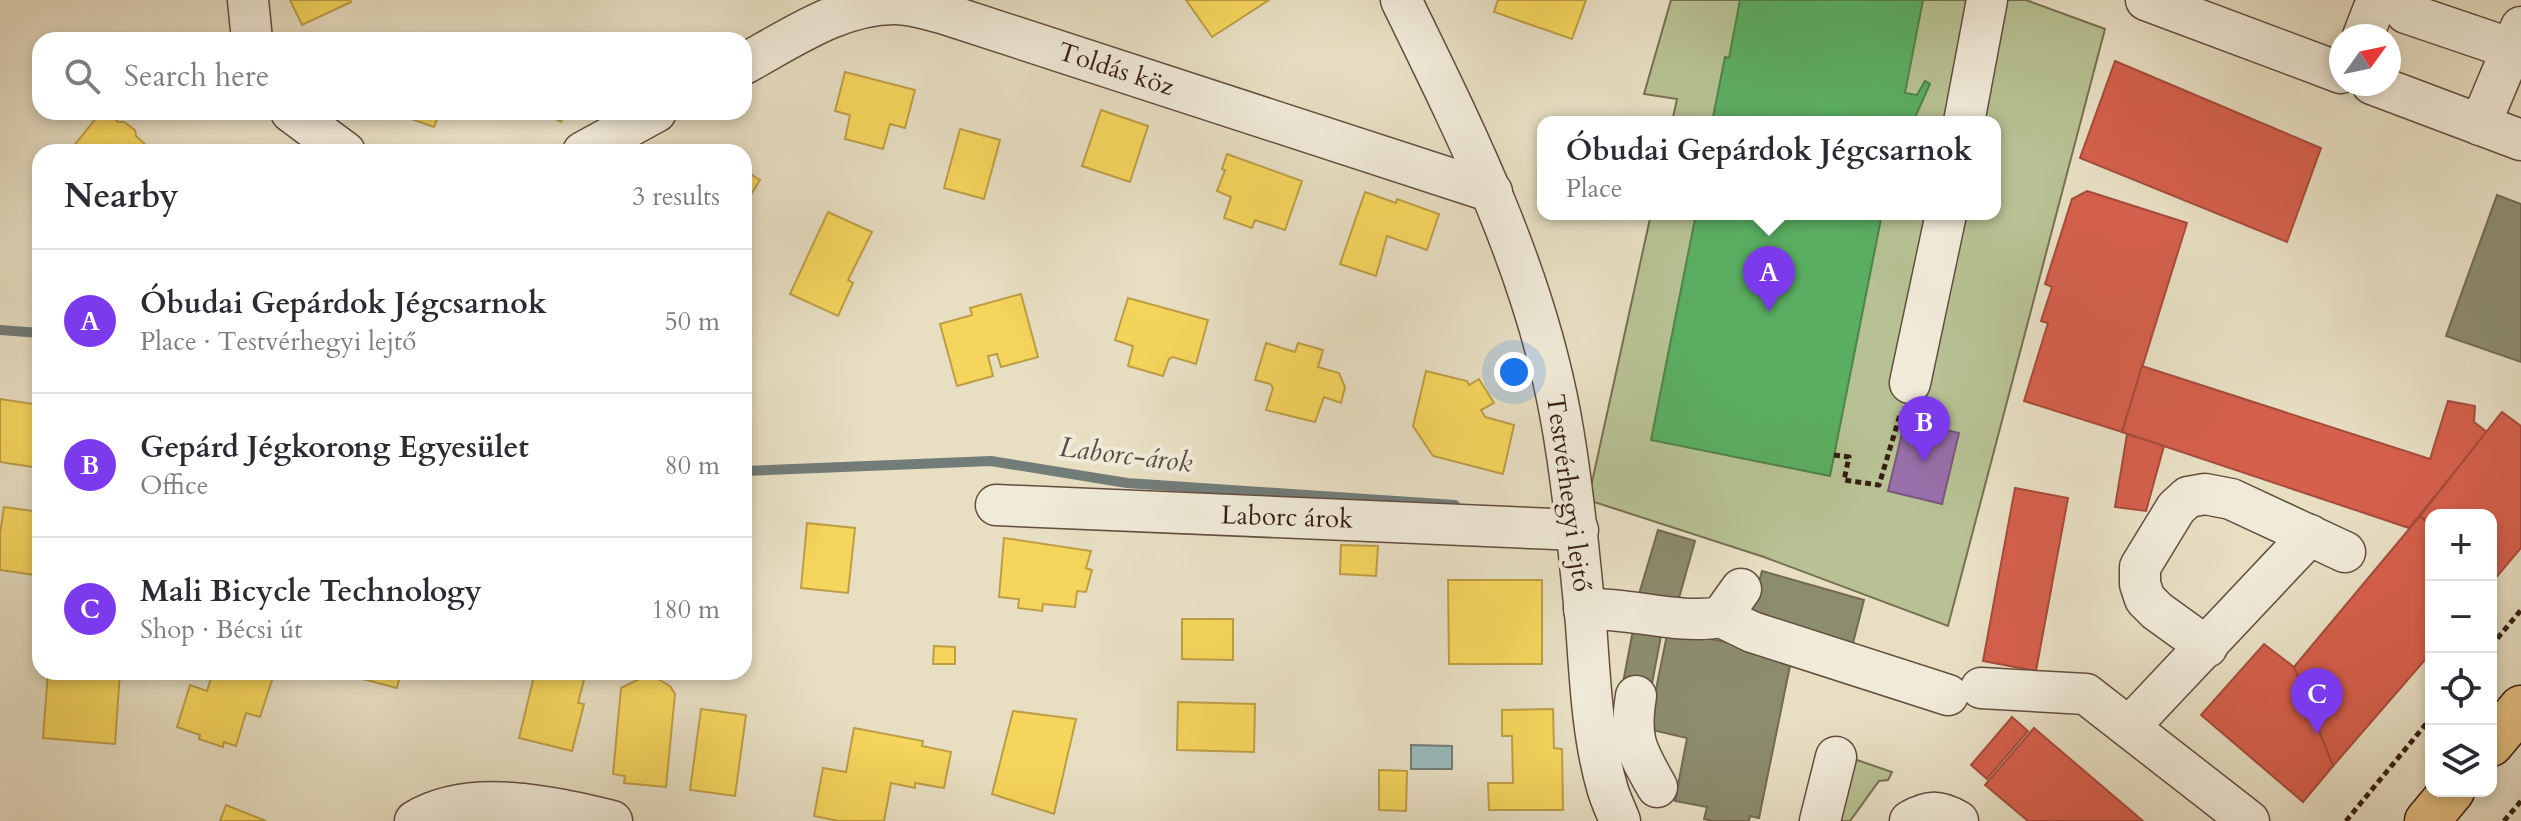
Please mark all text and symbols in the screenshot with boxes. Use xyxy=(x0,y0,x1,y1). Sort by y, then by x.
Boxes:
north arrow xyxy=(2329,24,2401,96)
search box xyxy=(32,32,752,120)
street label: Toldás köz xyxy=(1053,34,1179,104)
icon: search xyxy=(60,54,104,98)
text: Search here xyxy=(124,56,269,97)
popup xyxy=(1537,116,2001,220)
text: Óbudai Gepárdok Jégcsarnok xyxy=(1566,130,1972,171)
text: Place xyxy=(1566,171,1623,206)
text: Nearby xyxy=(64,173,179,219)
text: 3 results xyxy=(632,179,720,214)
pin: A xyxy=(1743,246,1795,312)
text: Óbudai Gepárdok Jégcsarnok xyxy=(140,283,547,324)
text: A xyxy=(80,304,100,339)
text: 50 m xyxy=(664,304,720,339)
text: Place · Testvérhegyi lejtő xyxy=(140,324,416,359)
your location xyxy=(1494,352,1534,392)
street label: Testvérhegyi lejtő xyxy=(1538,392,1600,594)
pin: B xyxy=(1898,396,1950,462)
text: Gepárd Jégkorong Egyesület xyxy=(140,427,529,468)
water label: Laborc-árok xyxy=(1057,428,1195,482)
text: B xyxy=(81,448,99,483)
text: 80 m xyxy=(664,448,720,483)
text: Office xyxy=(140,468,209,503)
street label: Laborc árok xyxy=(1220,497,1354,537)
map controls xyxy=(2425,509,2497,797)
button: + xyxy=(2425,509,2497,581)
text: Mali Bicycle Technology xyxy=(140,571,482,612)
button: − xyxy=(2425,581,2497,653)
text: C xyxy=(80,592,100,627)
text: 180 m xyxy=(651,592,720,627)
text: Shop · Bécsi út xyxy=(140,612,303,647)
button: locate xyxy=(2425,653,2497,725)
pin: C xyxy=(2291,668,2343,734)
button: layers xyxy=(2425,725,2497,797)

